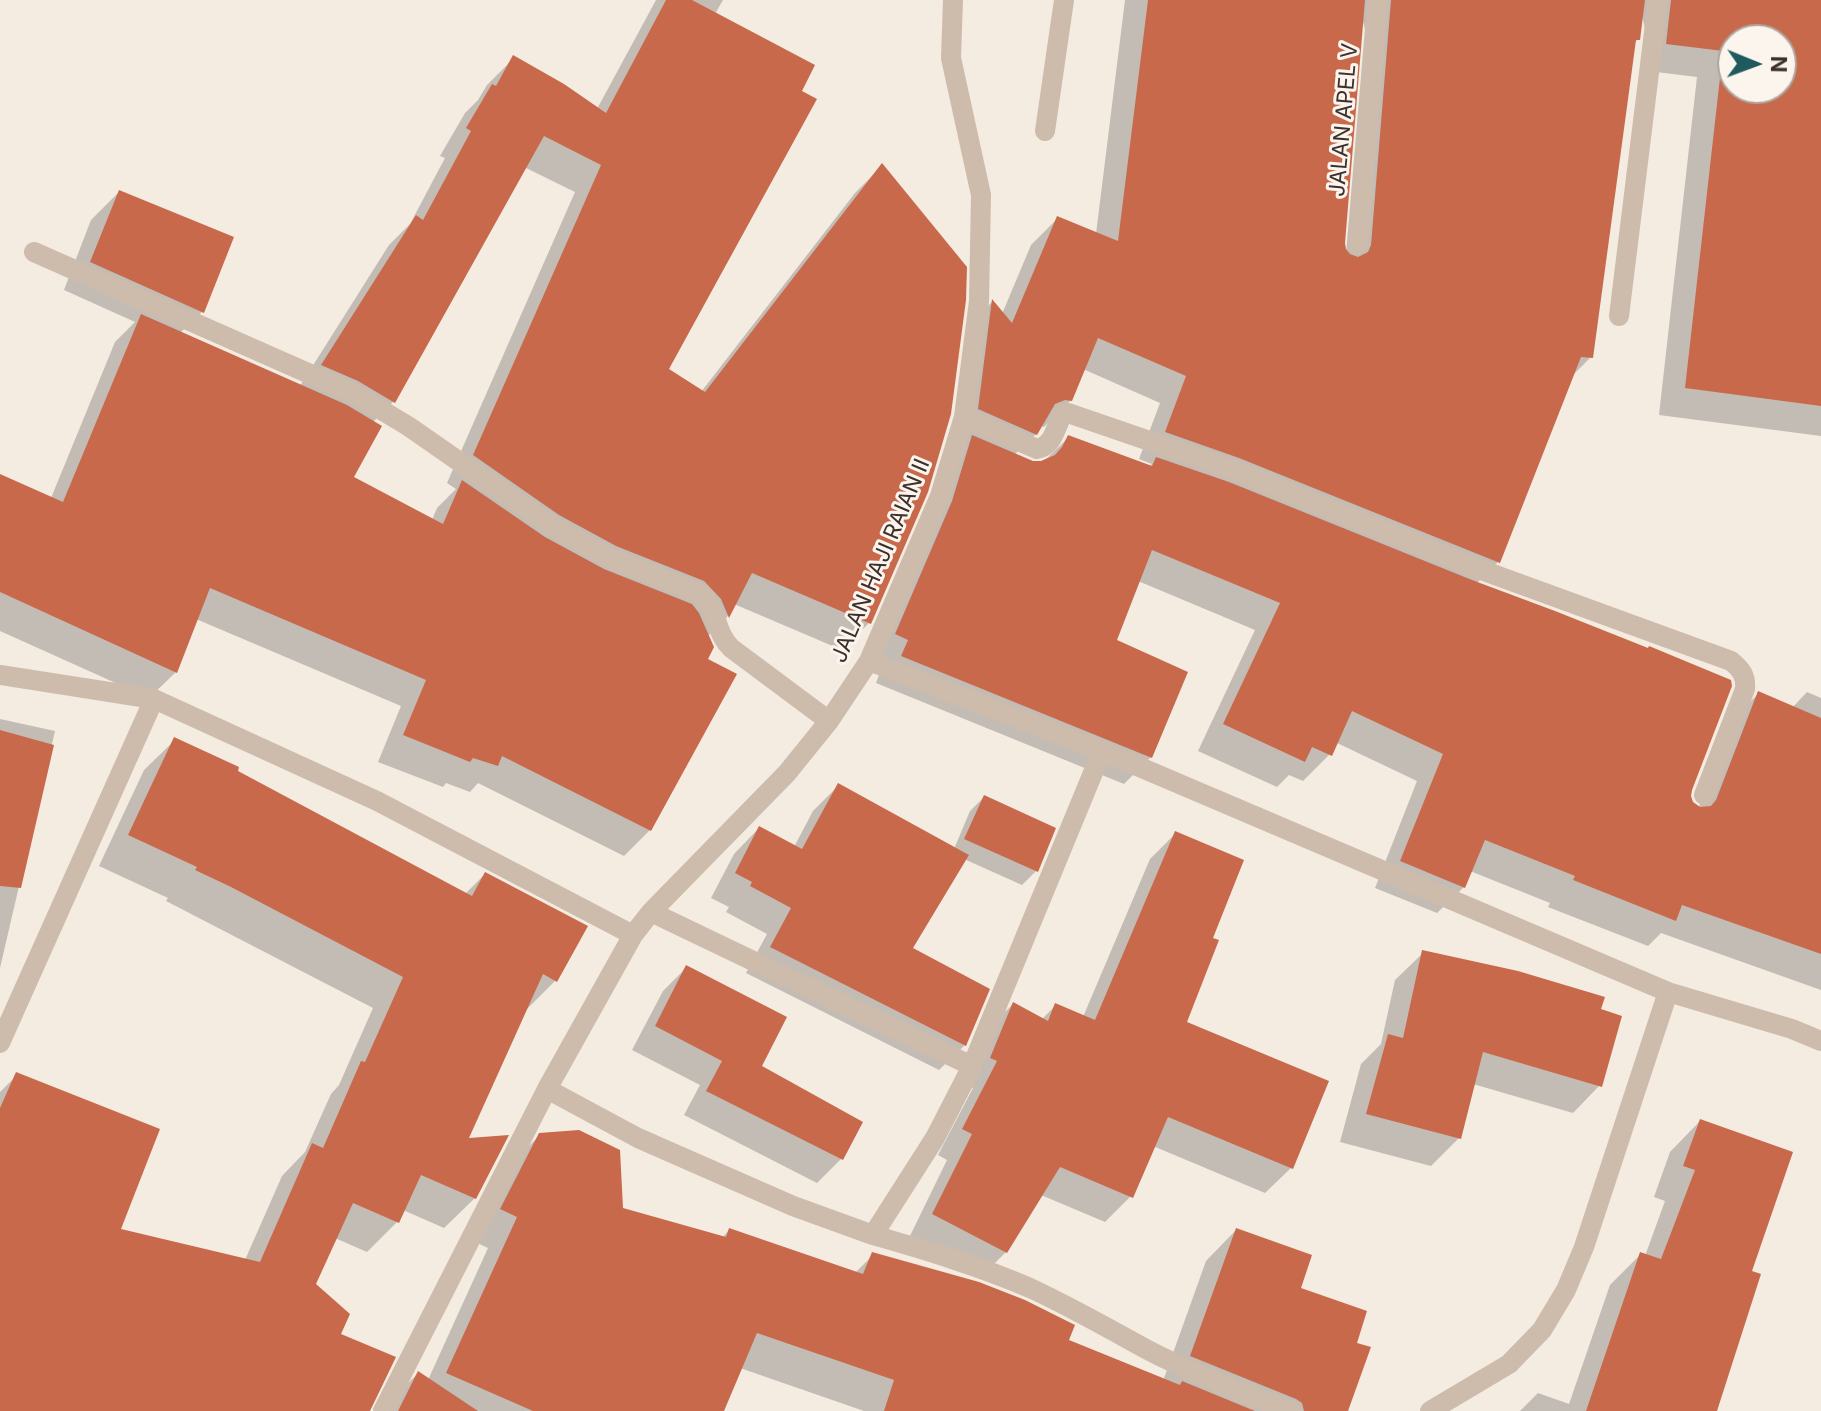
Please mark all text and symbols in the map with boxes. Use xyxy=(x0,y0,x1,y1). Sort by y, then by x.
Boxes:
north arrow xyxy=(1717,24,1797,104)
street label: JALAN APEL V xyxy=(1324,42,1364,198)
text: N xyxy=(1766,56,1792,73)
street label: JALAN HAJI RAIAN II xyxy=(826,455,936,667)

